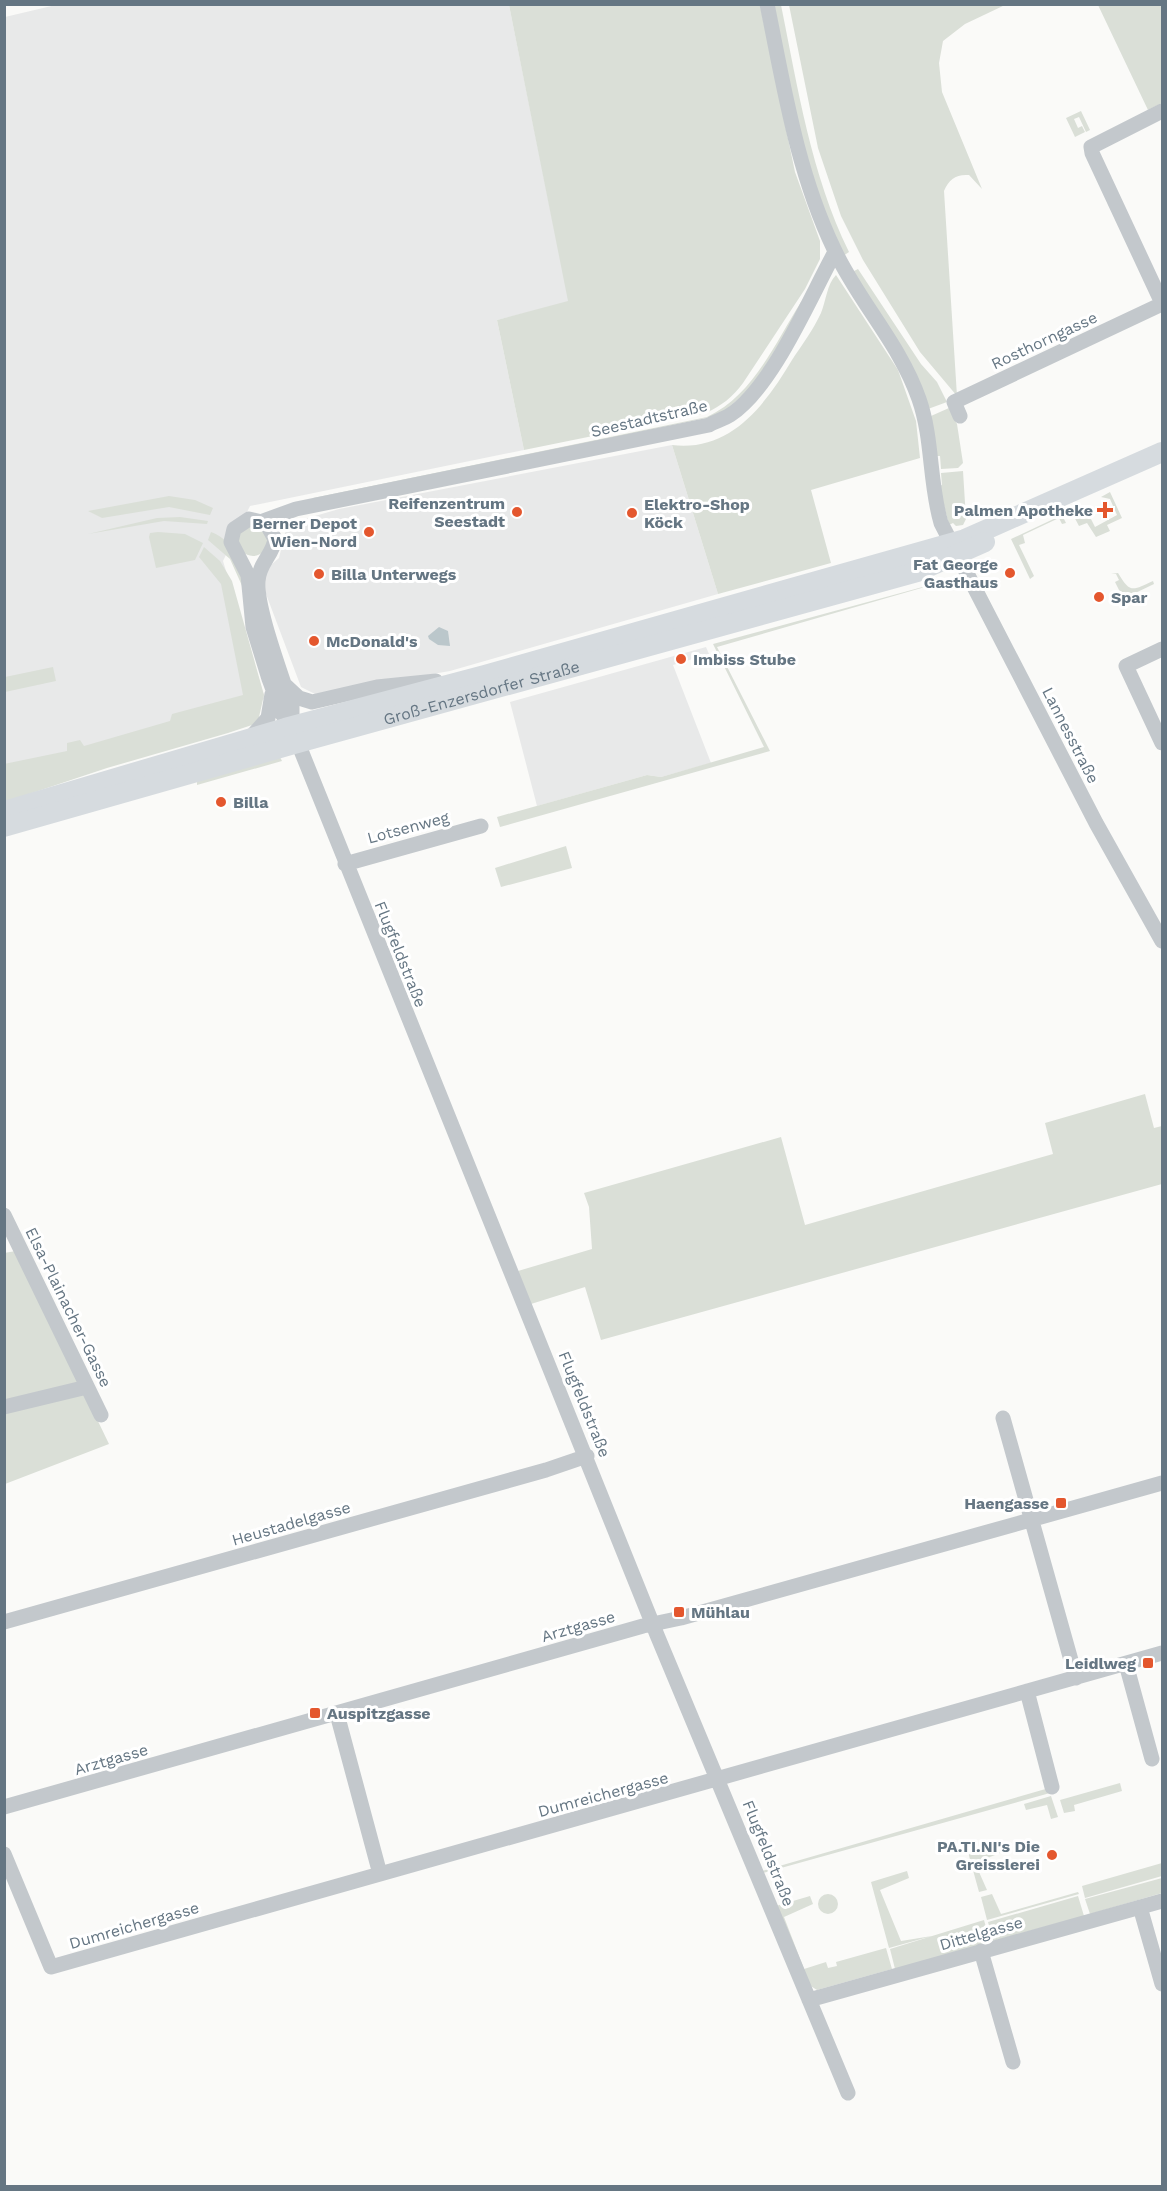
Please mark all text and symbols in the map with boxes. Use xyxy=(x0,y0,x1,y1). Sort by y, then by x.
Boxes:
street label: Rosthorngasse xyxy=(988,308,1100,373)
street label: Seestadtstraße xyxy=(589,396,709,441)
place label: Reifenzentrum Seestadt xyxy=(388,494,505,531)
place label: Elektro-Shop Köck xyxy=(644,495,750,532)
place label: Palmen Apotheke xyxy=(954,501,1093,520)
marker: Palmen Apotheke xyxy=(1098,503,1112,517)
marker: Reifenzentrum Seestadt xyxy=(510,505,524,519)
marker: Elektro-Shop Köck xyxy=(625,506,639,520)
place label: Berner Depot Wien-Nord xyxy=(252,514,357,551)
marker: Berner Depot Wien-Nord xyxy=(362,525,376,539)
place label: Fat George Gasthaus xyxy=(913,555,998,592)
place label: Billa Unterwegs xyxy=(331,565,457,584)
marker: Fat George Gasthaus xyxy=(1003,566,1017,580)
marker: Billa Unterwegs xyxy=(312,567,326,581)
place label: Spar xyxy=(1111,588,1148,607)
marker: Spar xyxy=(1092,590,1106,604)
place label: McDonald's xyxy=(326,632,418,651)
marker: McDonald's xyxy=(307,634,321,648)
place label: Imbiss Stube xyxy=(693,650,796,669)
marker: Imbiss Stube xyxy=(674,652,688,666)
street label: Groß-Enzersdorfer Straße xyxy=(381,657,582,729)
street label: Lannesstraße xyxy=(1038,684,1103,787)
place label: Billa xyxy=(233,793,269,812)
marker: Billa xyxy=(214,795,228,809)
street label: Lotsenweg xyxy=(365,807,452,848)
street label: Flugfeldstraße xyxy=(371,898,430,1010)
street label: Elsa-Plainacher-Gasse xyxy=(21,1224,116,1390)
street label: Flugfeldstraße xyxy=(555,1348,614,1460)
place label: Haengasse xyxy=(964,1494,1049,1513)
marker: Haengasse xyxy=(1054,1496,1068,1510)
street label: Heustadelgasse xyxy=(230,1497,353,1550)
place label: Mühlau xyxy=(691,1603,750,1622)
marker: Mühlau xyxy=(672,1605,686,1619)
street label: Arztgasse xyxy=(539,1607,617,1646)
place label: Leidlweg xyxy=(1065,1654,1136,1673)
marker: Leidlweg xyxy=(1141,1656,1155,1670)
place label: Auspitzgasse xyxy=(327,1704,431,1723)
marker: Auspitzgasse xyxy=(308,1706,322,1720)
street label: Arztgasse xyxy=(72,1740,150,1779)
street label: Dumreichergasse xyxy=(536,1768,670,1821)
street label: Flugfeldstraße xyxy=(739,1797,798,1909)
place label: PA.TI.NI's Die Greisslerei xyxy=(937,1837,1040,1874)
marker: PA.TI.NI's Die Greisslerei xyxy=(1045,1848,1059,1862)
street label: Dumreichergasse xyxy=(67,1898,201,1953)
street label: Dittelgasse xyxy=(937,1913,1025,1954)

